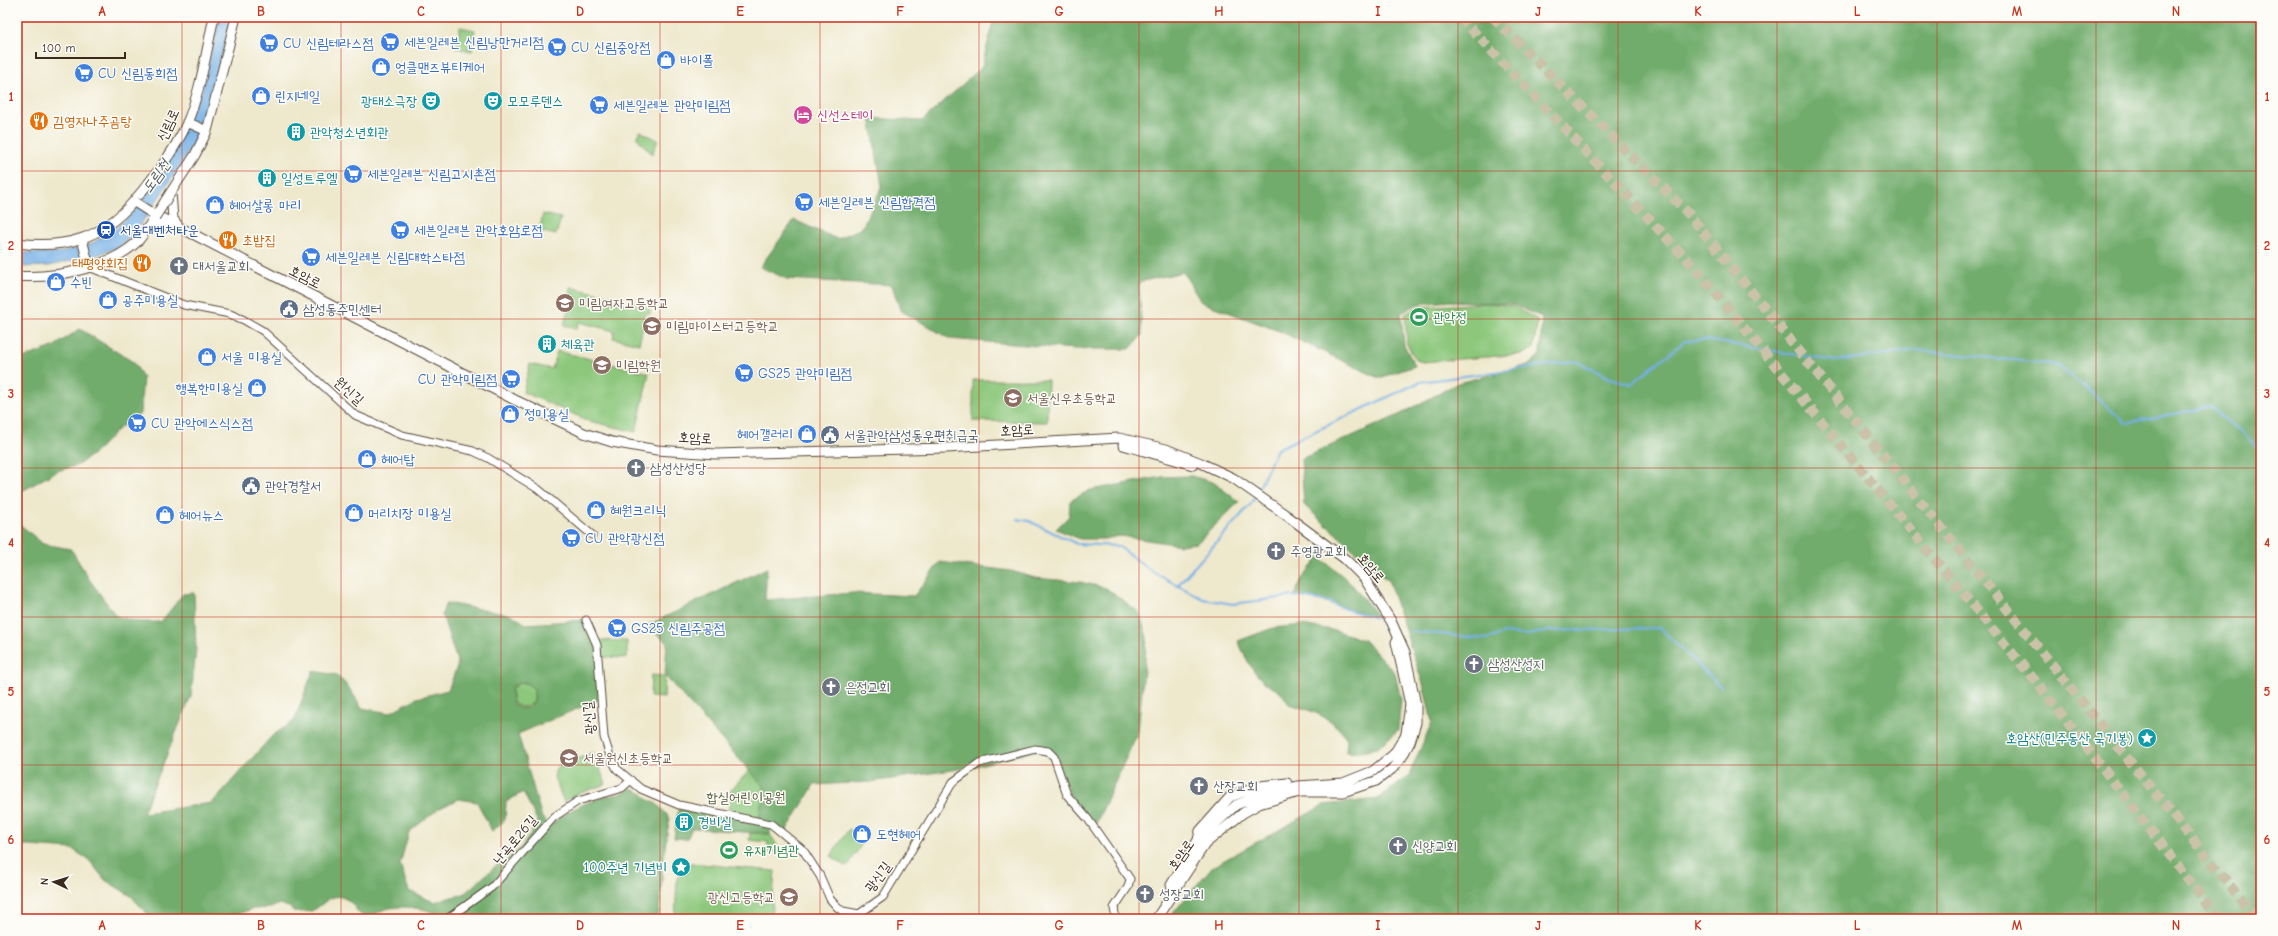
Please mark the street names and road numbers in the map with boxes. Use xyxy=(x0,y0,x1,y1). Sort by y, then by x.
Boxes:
street label: 신림로 xyxy=(153,106,183,144)
street label: 호암로 xyxy=(286,262,324,292)
street label: 원신길 xyxy=(331,373,368,409)
street label: 호암로 xyxy=(1000,421,1034,439)
street label: 호암로 xyxy=(678,429,712,447)
street label: 호암로 xyxy=(1354,550,1388,586)
street label: 광신길 xyxy=(579,700,599,736)
street label: 난곡로26길 xyxy=(489,811,541,868)
street label: 호암로 xyxy=(1164,836,1198,874)
street label: 광신길 xyxy=(861,858,895,896)

